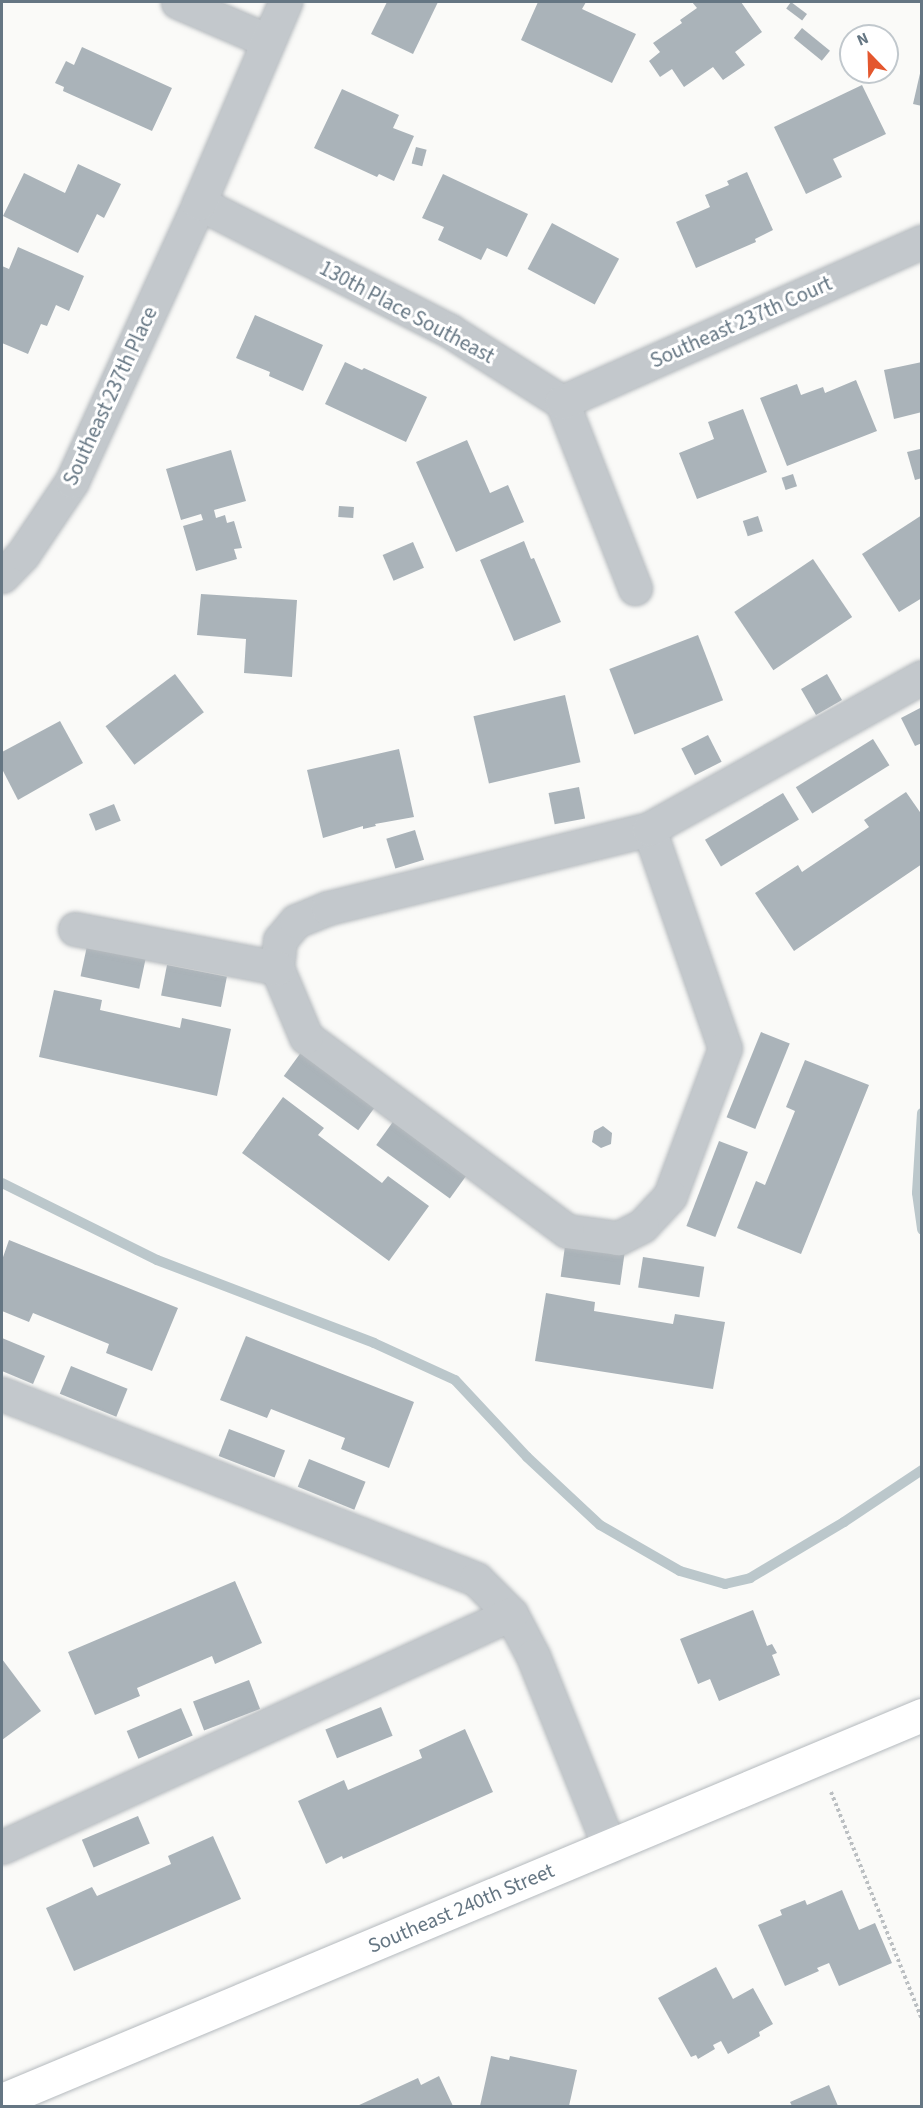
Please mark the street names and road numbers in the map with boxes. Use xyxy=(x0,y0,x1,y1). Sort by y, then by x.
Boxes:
street label: 130th Place Southeast xyxy=(315,255,499,369)
street label: Southeast 237th Court xyxy=(646,271,836,373)
street label: Southeast 237th Place xyxy=(58,303,162,489)
street label: Southeast 240th Street xyxy=(364,1857,558,1959)

